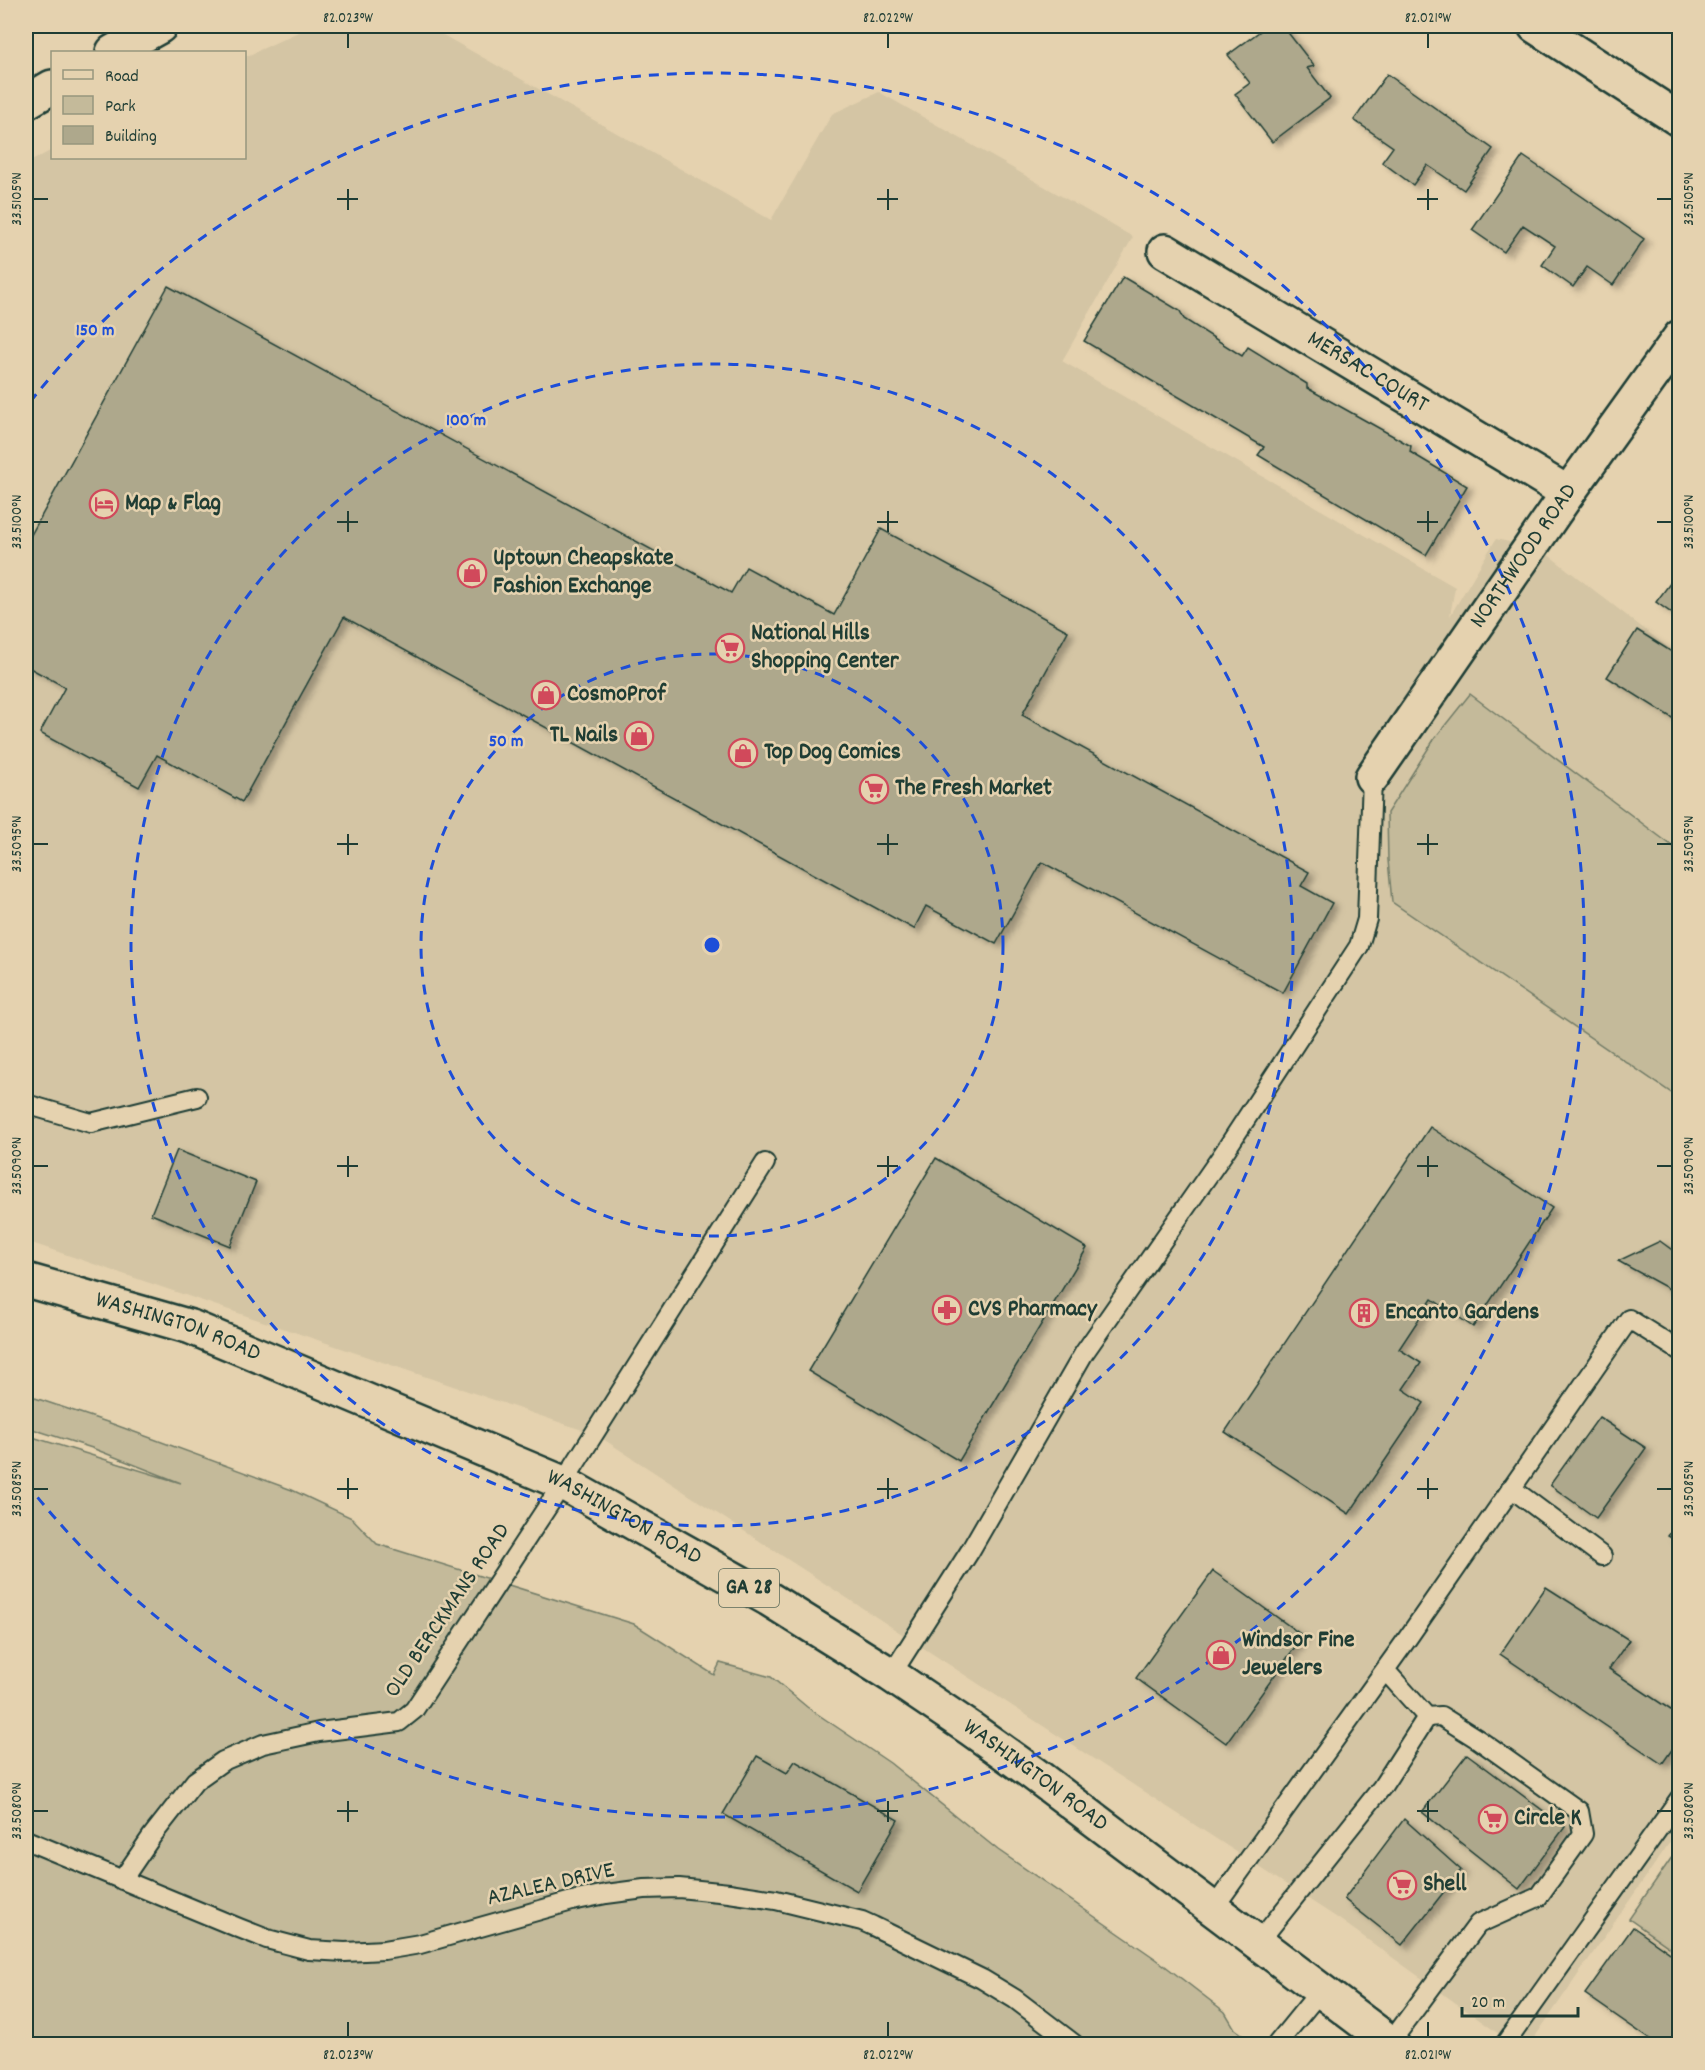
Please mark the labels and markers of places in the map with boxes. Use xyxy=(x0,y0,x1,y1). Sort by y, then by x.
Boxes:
place label: Map & Flag xyxy=(125,487,221,521)
hotel icon: Map & Flag xyxy=(88,488,120,520)
place label: Uptown Cheapskate Fashion Exchange xyxy=(493,542,674,604)
shop icon: Uptown Cheapskate Fashion Exchange xyxy=(456,557,488,589)
place label: National Hills Shopping Center xyxy=(751,617,900,679)
supermarket icon: National Hills Shopping Center xyxy=(714,632,746,664)
place label: CosmoProf xyxy=(567,678,667,712)
shop icon: CosmoProf xyxy=(530,679,562,711)
place label: TL Nails xyxy=(550,719,618,753)
shop icon: TL Nails xyxy=(623,720,655,752)
place label: Top Dog Comics xyxy=(764,736,901,770)
shop icon: Top Dog Comics xyxy=(727,737,759,769)
place label: The Fresh Market xyxy=(895,772,1052,806)
supermarket icon: The Fresh Market xyxy=(858,773,890,805)
centre of rings xyxy=(702,935,722,955)
place label: CVS Pharmacy xyxy=(968,1293,1098,1327)
pharmacy icon: CVS Pharmacy xyxy=(931,1294,963,1326)
place label: Encanto Gardens xyxy=(1385,1296,1539,1330)
building icon: Encanto Gardens xyxy=(1348,1297,1380,1329)
place label: Windsor Fine Jewelers xyxy=(1242,1624,1355,1686)
shop icon: Windsor Fine Jewelers xyxy=(1205,1639,1237,1671)
place label: Circle K xyxy=(1514,1802,1582,1836)
supermarket icon: Circle K xyxy=(1477,1803,1509,1835)
place label: Shell xyxy=(1423,1868,1467,1902)
supermarket icon: Shell xyxy=(1386,1869,1418,1901)

